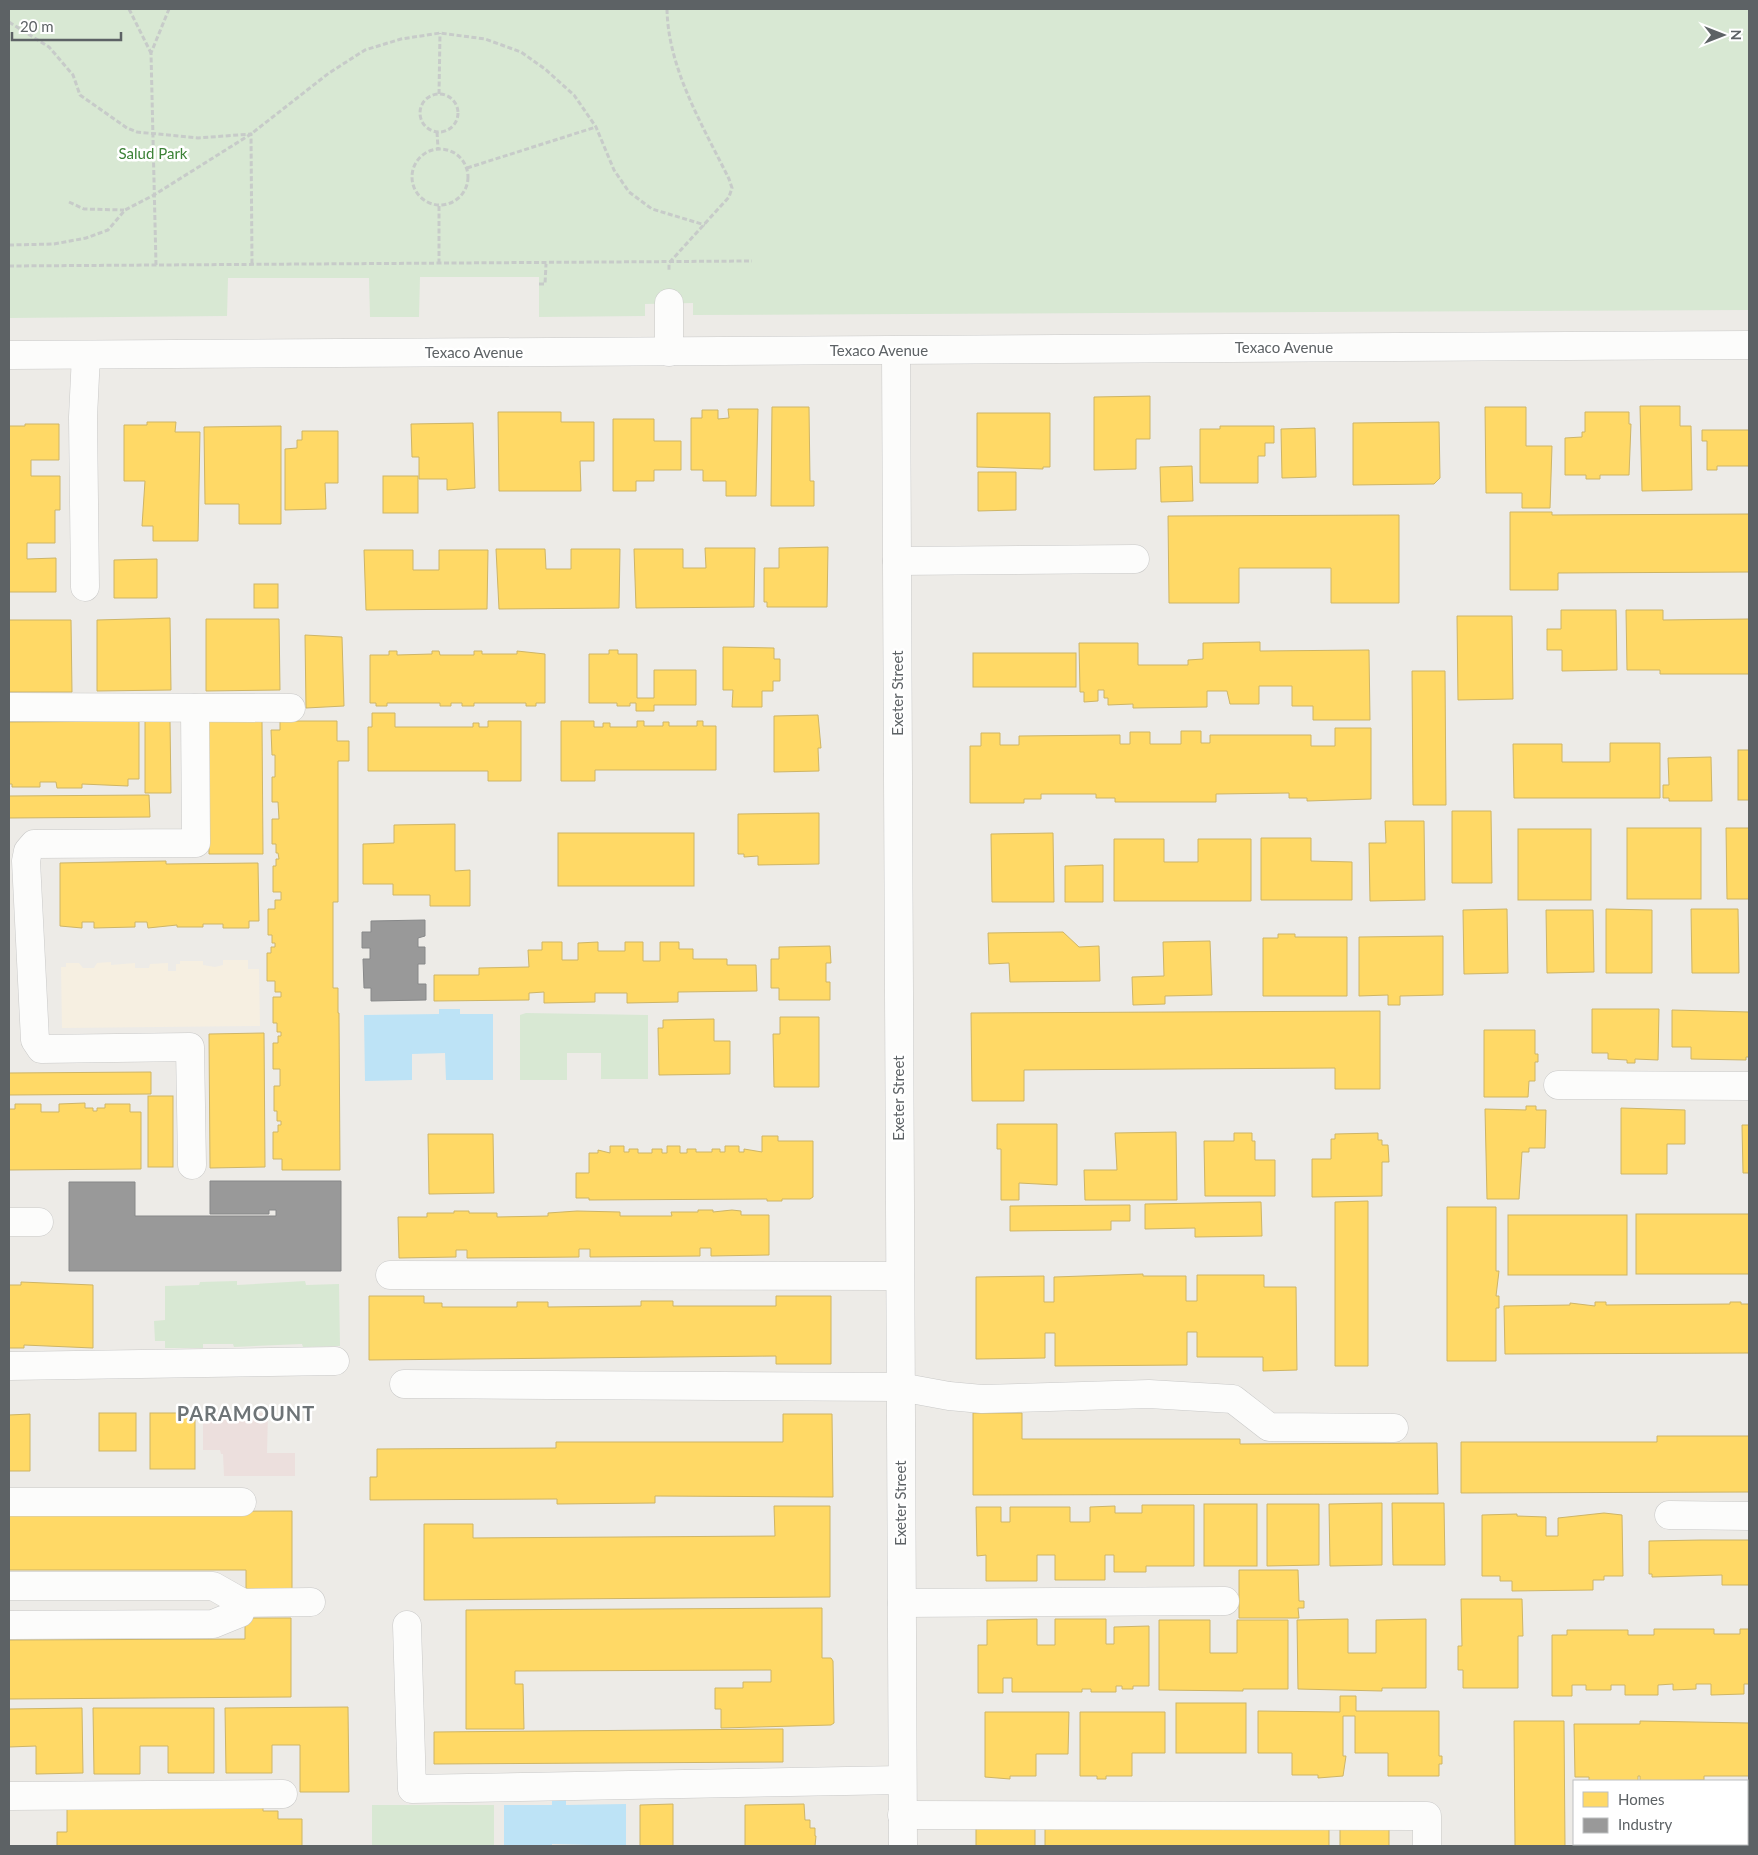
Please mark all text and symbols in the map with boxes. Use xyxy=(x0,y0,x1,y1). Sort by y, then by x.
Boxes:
scale bar xyxy=(12,10,121,42)
north arrow xyxy=(1698,10,1748,60)
text: 20 m xyxy=(20,17,54,35)
text: N xyxy=(1728,30,1745,40)
park label: Salud Park xyxy=(119,144,188,162)
street label: Texaco Avenue xyxy=(1235,338,1333,356)
street label: Texaco Avenue xyxy=(830,341,928,359)
street label: Texaco Avenue xyxy=(425,343,523,361)
street label: Exeter Street xyxy=(888,650,906,736)
street label: Exeter Street xyxy=(889,1055,907,1141)
district label: PARAMOUNT xyxy=(177,1401,315,1425)
street label: Exeter Street xyxy=(891,1460,909,1546)
legend xyxy=(1573,1780,1748,1845)
text: Homes xyxy=(1618,1790,1664,1808)
text: Industry xyxy=(1618,1815,1673,1833)

